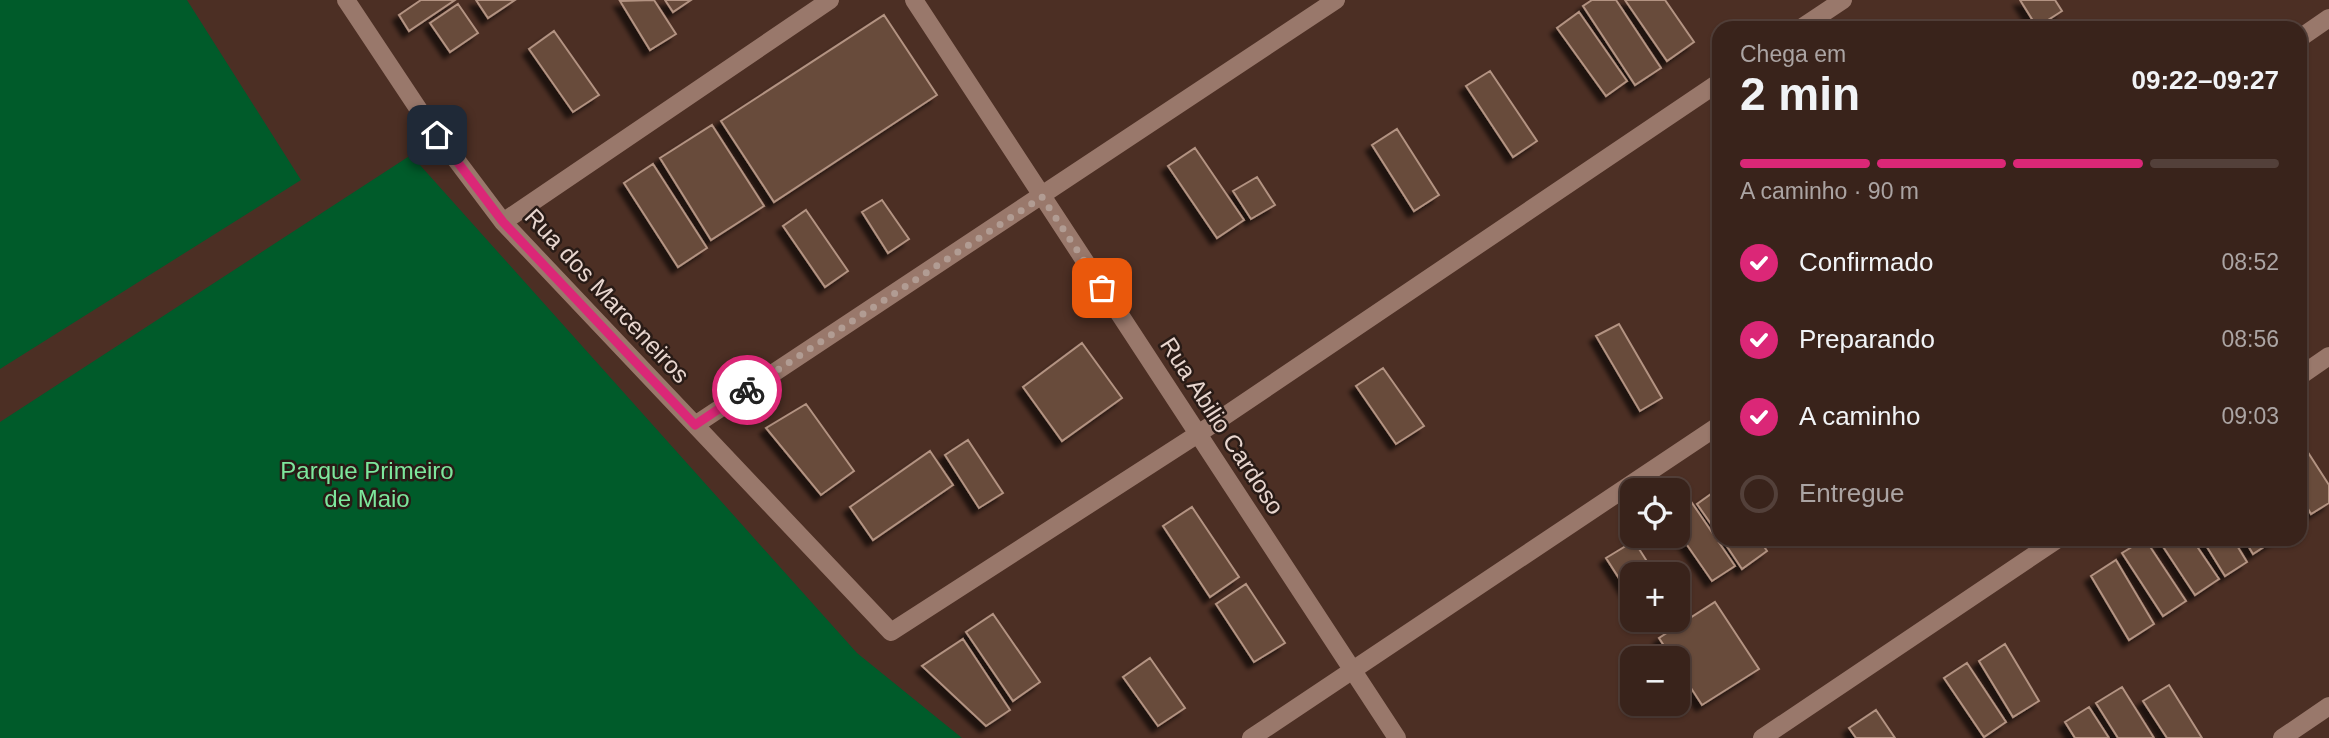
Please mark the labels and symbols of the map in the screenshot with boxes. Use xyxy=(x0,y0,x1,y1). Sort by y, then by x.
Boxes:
pin xyxy=(407,105,467,165)
street label: Rua dos Marceneiros xyxy=(520,203,695,388)
pin xyxy=(1072,258,1132,318)
street label: Rua Abilio Cardoso xyxy=(1155,332,1290,519)
courier xyxy=(712,355,782,425)
park label: Parque Primeiro de Maio xyxy=(280,457,454,512)

